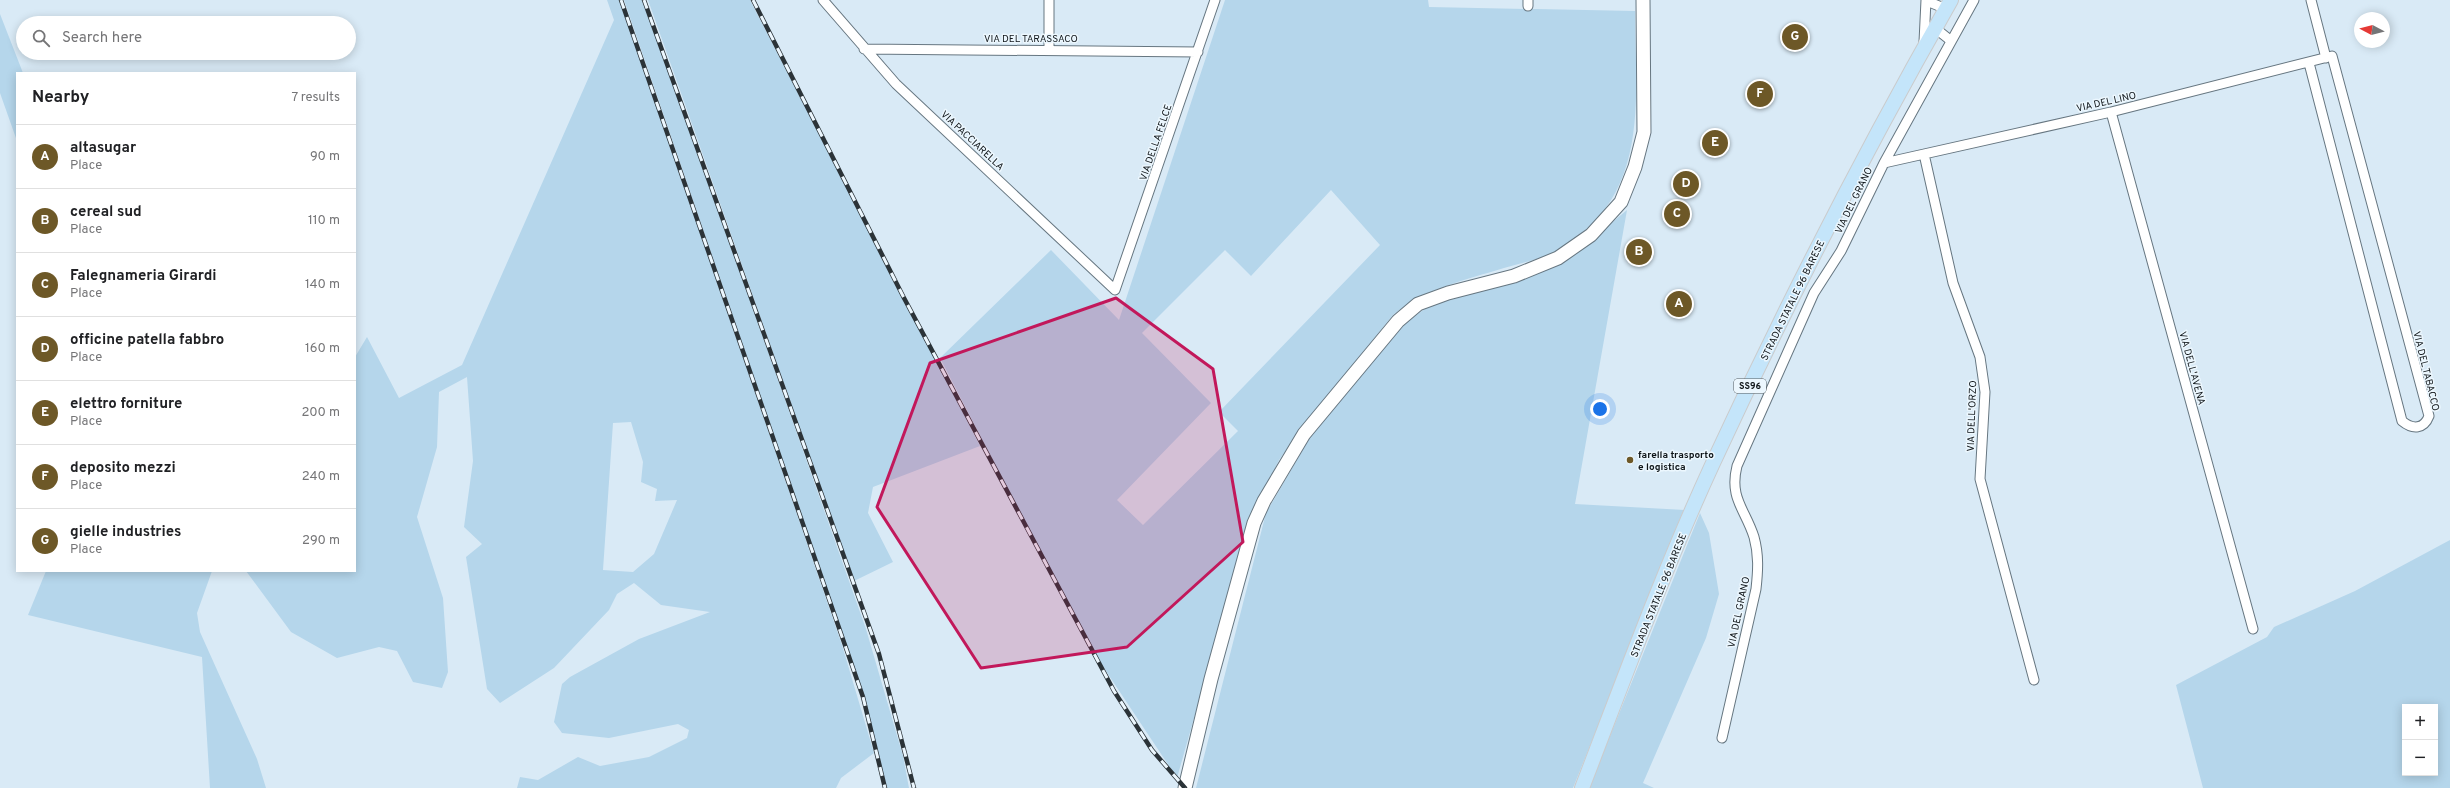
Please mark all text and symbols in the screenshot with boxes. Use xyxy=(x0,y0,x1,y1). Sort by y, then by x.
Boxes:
north arrow xyxy=(2354,12,2390,48)
search box xyxy=(16,16,356,60)
pin: G xyxy=(1782,22,1808,52)
icon: search xyxy=(30,27,52,49)
text: Search here xyxy=(62,29,142,48)
street label: VIA DEL TARASSACO xyxy=(984,33,1078,46)
pin: F xyxy=(1747,79,1773,109)
text: Nearby xyxy=(32,87,89,109)
street label: VIA DEL LINO xyxy=(2075,89,2138,116)
text: 7 results xyxy=(291,90,340,106)
street label: VIA DELLA FELCE xyxy=(1137,103,1176,182)
street label: VIA PACCIARELLA xyxy=(937,108,1007,174)
pin: E xyxy=(1702,128,1728,158)
text: altasugar xyxy=(70,139,136,158)
text: A xyxy=(40,149,50,165)
text: 90 m xyxy=(310,149,340,165)
text: Place xyxy=(70,158,102,174)
street label: VIA DEL GRANO xyxy=(1833,165,1876,236)
pin: D xyxy=(1673,169,1699,199)
pin: C xyxy=(1664,199,1690,229)
text: cereal sud xyxy=(70,203,142,222)
text: B xyxy=(41,213,49,229)
text: 110 m xyxy=(308,213,340,229)
text: Place xyxy=(70,222,102,238)
pin: B xyxy=(1626,237,1652,267)
street label: STRADA STATALE 96 BARESE xyxy=(1758,238,1828,363)
text: Falegnameria Girardi xyxy=(70,267,217,286)
text: C xyxy=(41,277,49,293)
text: 140 m xyxy=(305,277,340,293)
text: Place xyxy=(70,286,102,302)
pin: A xyxy=(1666,289,1692,319)
street label: VIA DELL'AVENA xyxy=(2175,330,2208,407)
street label: VIA DEL TABACCO xyxy=(2409,330,2442,413)
text: officine patella fabbro xyxy=(70,331,224,350)
text: D xyxy=(40,341,50,357)
text: 160 m xyxy=(305,341,340,357)
text: Place xyxy=(70,350,102,366)
road number: SS96 xyxy=(1734,379,1766,393)
street label: VIA DELL'ORZO xyxy=(1965,380,1980,452)
text: elettro forniture xyxy=(70,395,182,414)
your location xyxy=(1590,399,1610,419)
text: E xyxy=(41,405,49,421)
text: 200 m xyxy=(301,405,340,421)
text: Place xyxy=(70,414,102,430)
place label: farella trasporto e logistica xyxy=(1638,449,1714,474)
marker: farella trasporto e logistica xyxy=(1625,455,1635,465)
text: deposito mezzi xyxy=(70,459,176,478)
text: F xyxy=(41,469,49,485)
text: 240 m xyxy=(302,469,340,485)
text: Place xyxy=(70,478,102,494)
text: gielle industries xyxy=(70,523,181,542)
street label: STRADA STATALE 96 BARESE xyxy=(1629,532,1690,660)
text: G xyxy=(41,533,49,549)
text: 290 m xyxy=(302,533,340,549)
text: Place xyxy=(70,542,102,558)
street label: VIA DEL GRANO xyxy=(1726,575,1753,649)
map controls xyxy=(2402,704,2438,776)
button: + xyxy=(2402,704,2438,740)
button: − xyxy=(2402,740,2438,776)

